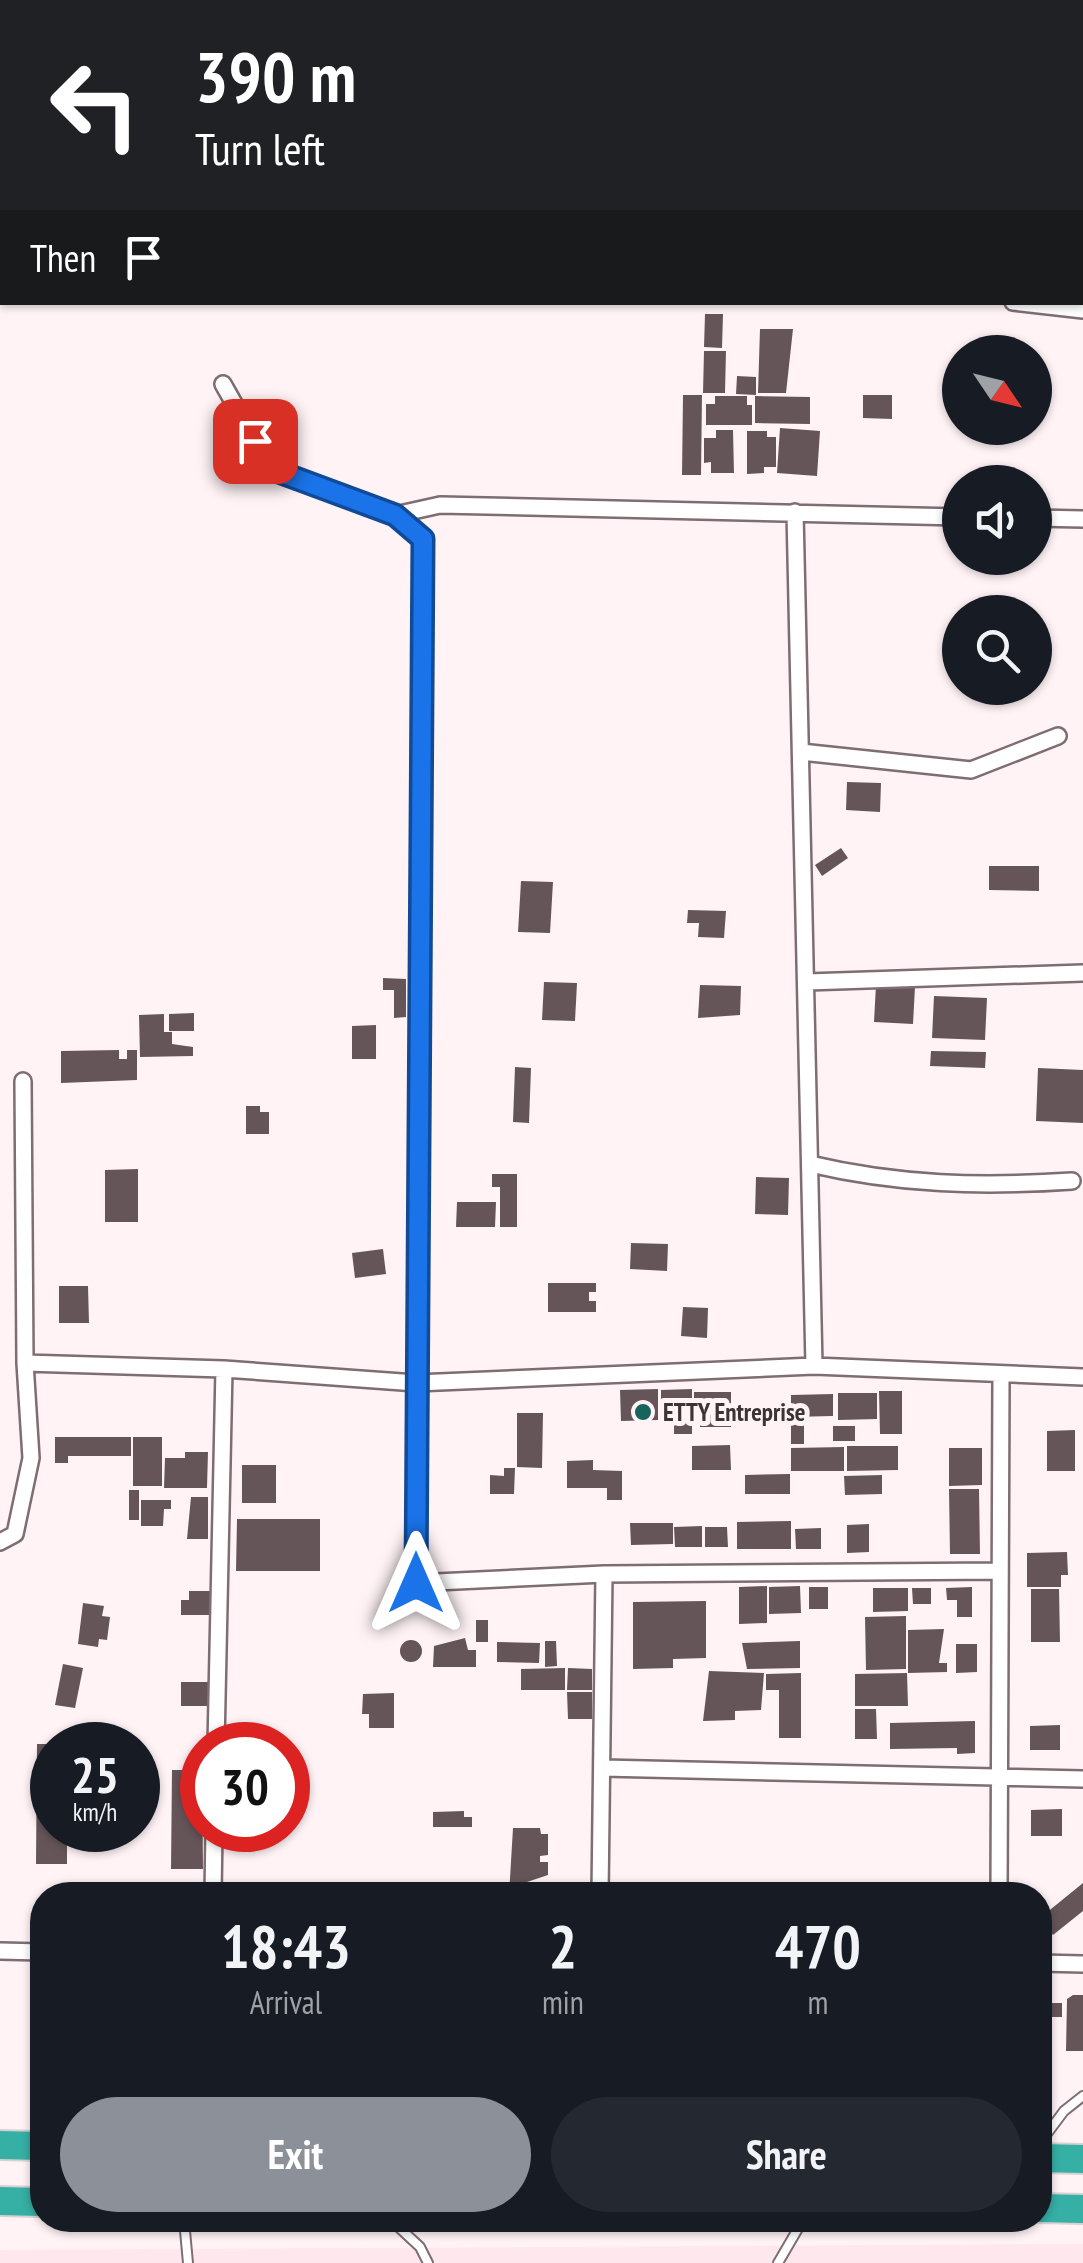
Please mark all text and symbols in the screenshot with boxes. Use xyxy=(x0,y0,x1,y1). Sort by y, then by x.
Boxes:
text: 390 m xyxy=(195,31,356,121)
icon: left xyxy=(30,40,160,170)
text: Turn left xyxy=(195,119,325,177)
icon: arrive xyxy=(116,230,171,285)
text: Then xyxy=(30,233,96,282)
north arrow xyxy=(942,335,1052,445)
map controls xyxy=(942,335,1052,705)
pin xyxy=(213,399,298,484)
icon: arrive xyxy=(228,414,283,469)
button: sound xyxy=(942,465,1052,575)
button: search xyxy=(942,595,1052,705)
place label: ETTY Entreprise xyxy=(663,1396,805,1428)
marker: ETTY Entreprise xyxy=(632,1401,654,1423)
position arrow xyxy=(364,1531,468,1635)
speed limit sign: 30 xyxy=(180,1722,310,1852)
text: 25 xyxy=(71,1742,119,1807)
text: km/h xyxy=(73,1796,117,1828)
text: 18:43 xyxy=(221,1907,351,1985)
text: 2 xyxy=(549,1907,577,1985)
text: 470 xyxy=(775,1907,861,1985)
text: Arrival xyxy=(250,1981,322,2023)
text: min xyxy=(542,1981,584,2023)
text: m xyxy=(807,1981,828,2023)
button: Exit xyxy=(60,2097,531,2212)
button: Share xyxy=(551,2097,1022,2212)

